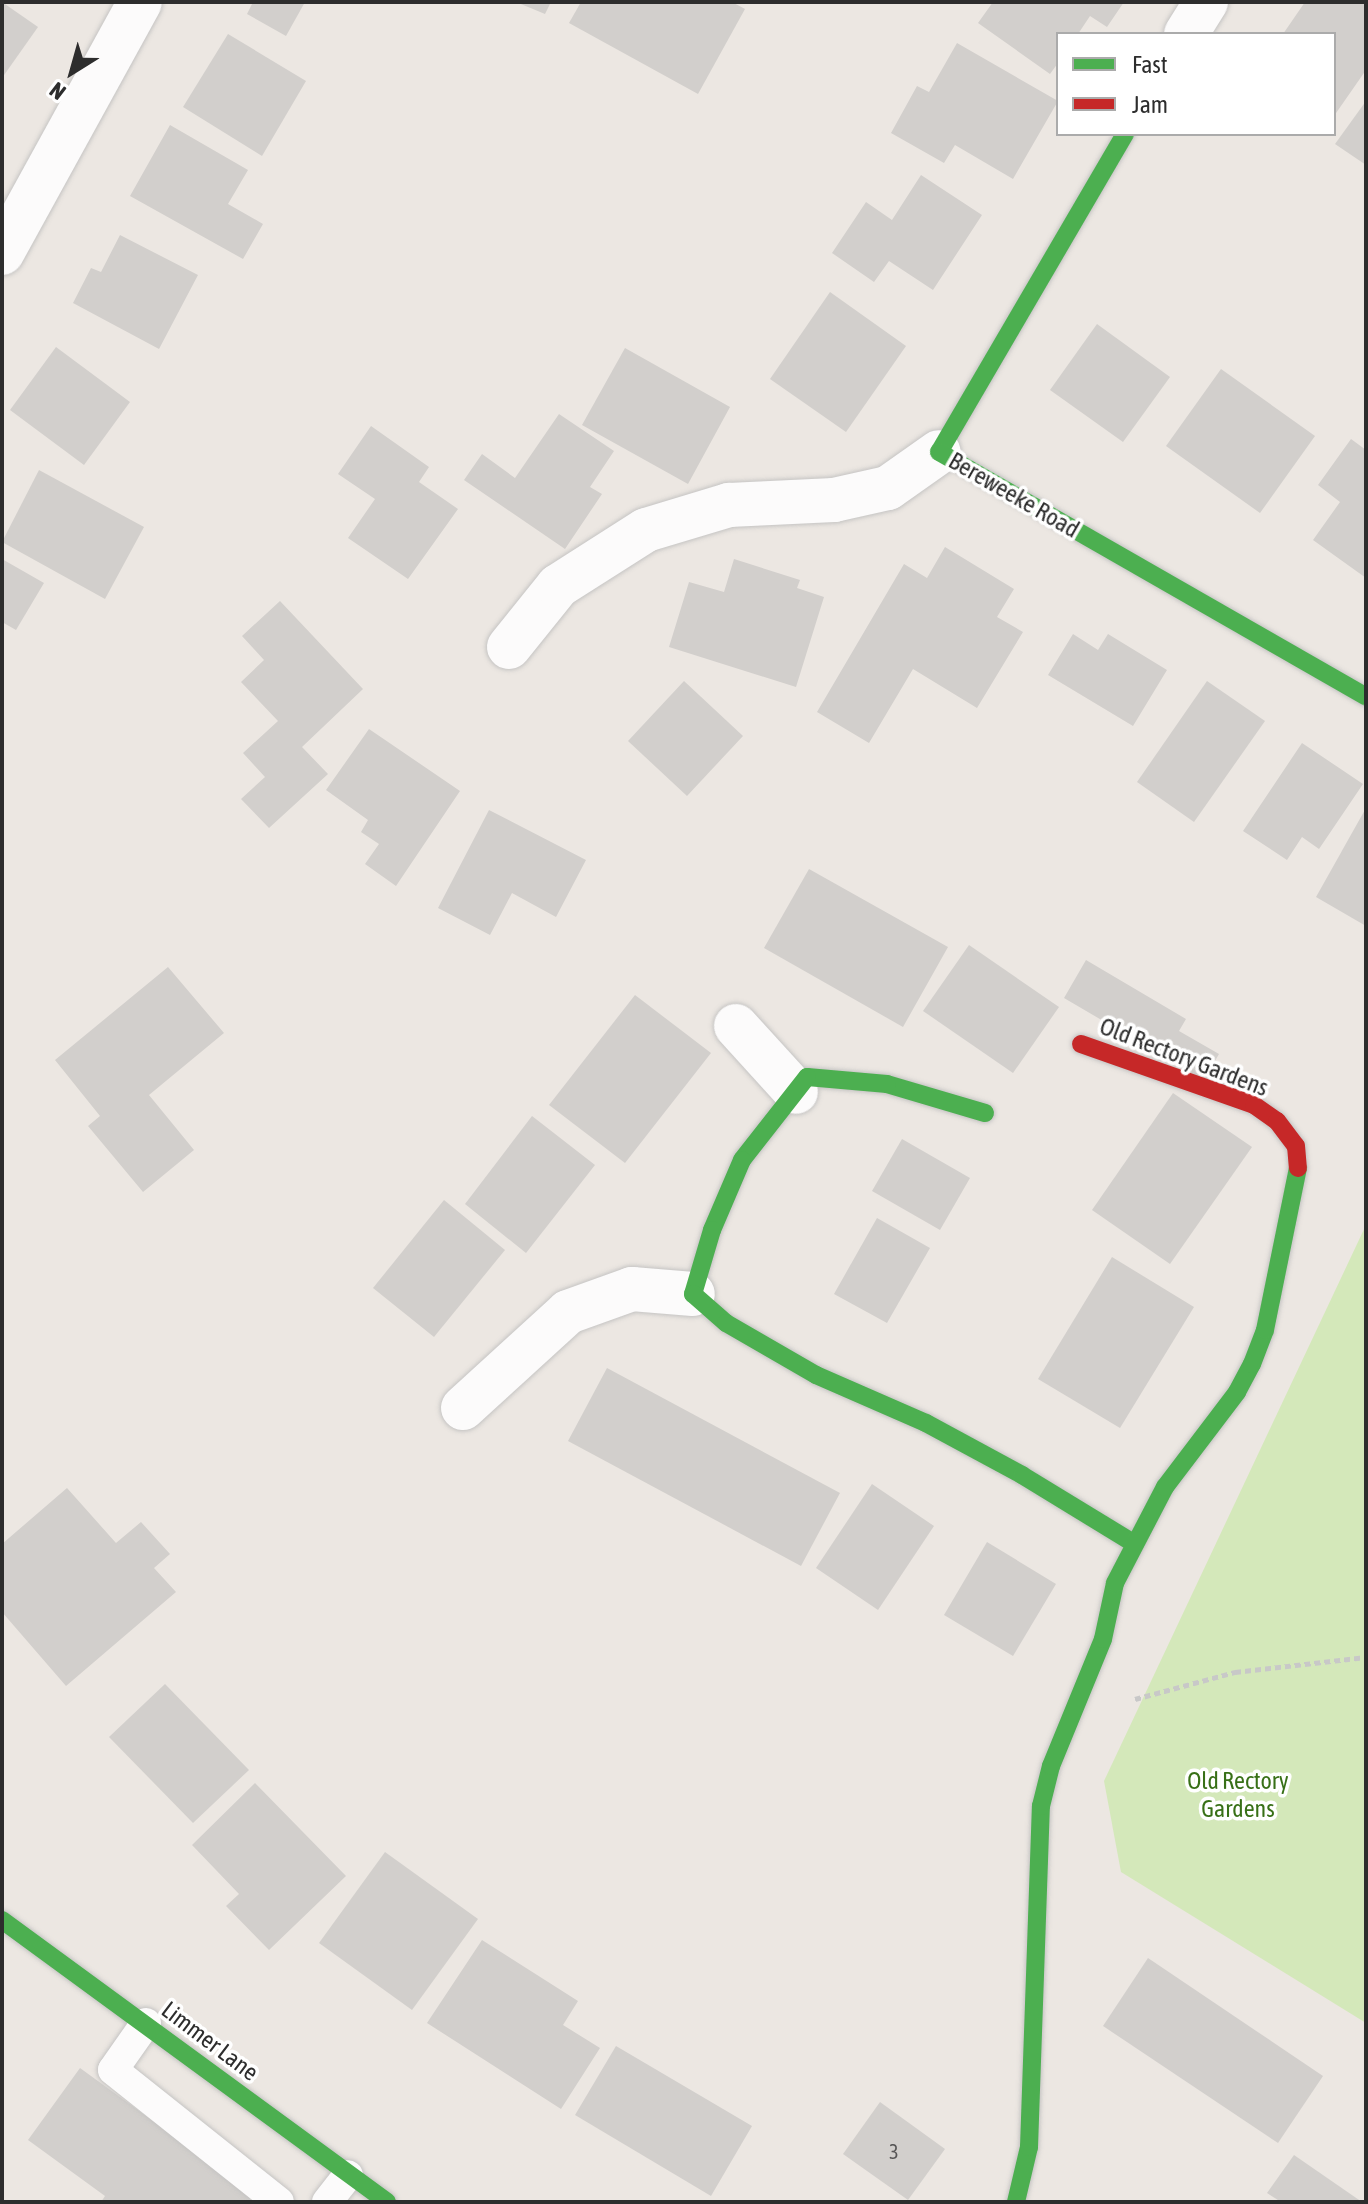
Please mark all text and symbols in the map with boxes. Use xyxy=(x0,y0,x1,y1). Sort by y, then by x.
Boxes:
north arrow xyxy=(32,32,112,112)
legend xyxy=(1056,32,1336,136)
text: Fast xyxy=(1132,51,1168,78)
text: N xyxy=(45,77,71,105)
text: Jam xyxy=(1132,91,1168,118)
street label: Bereweeke Road xyxy=(944,446,1084,544)
street label: Old Rectory Gardens xyxy=(1096,1012,1272,1102)
park label: Old Rectory Gardens xyxy=(1187,1767,1289,1823)
street label: Limmer Lane xyxy=(156,1995,264,2087)
house number: 3 xyxy=(889,2139,899,2163)

